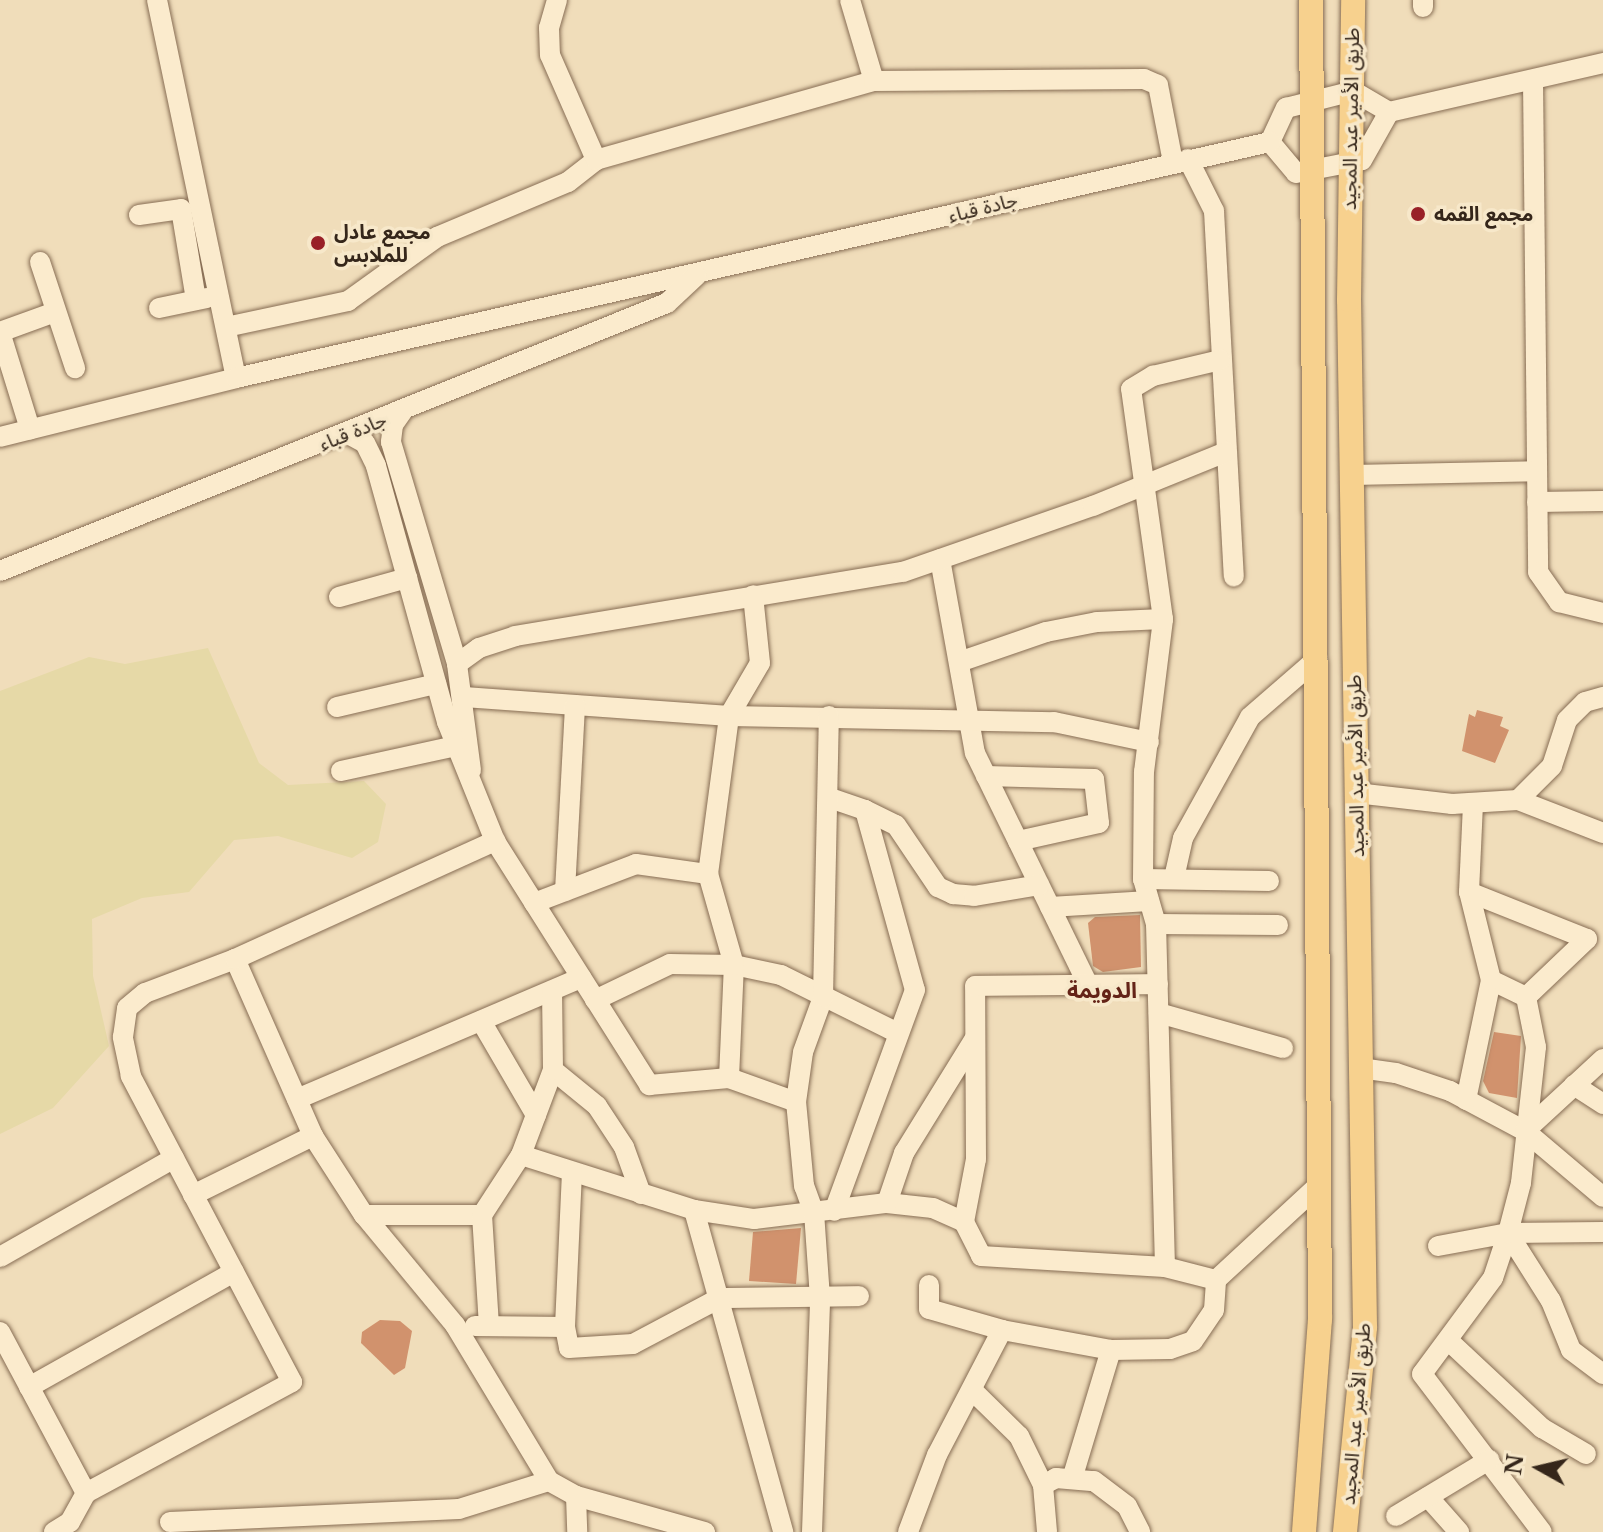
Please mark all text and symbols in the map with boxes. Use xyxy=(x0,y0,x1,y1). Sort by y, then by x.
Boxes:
street label: طريق الأمير عبد المجيد xyxy=(1337,28,1365,210)
street label: جادة قباء xyxy=(946,188,1020,228)
place label: مجمع القمه xyxy=(1434,202,1533,226)
marker: مجمع القمه xyxy=(1409,205,1427,223)
place label: مجمع عادل للملابس xyxy=(334,220,431,267)
marker: مجمع عادل للملابس xyxy=(309,234,327,252)
street label: جادة قباء xyxy=(316,408,390,456)
street label: طريق الأمير عبد المجيد xyxy=(1342,675,1370,857)
district label: الدويمة xyxy=(1067,978,1137,1004)
street label: طريق الأمير عبد المجيد xyxy=(1336,1322,1376,1506)
north arrow xyxy=(1499,1428,1579,1508)
text: N xyxy=(1500,1452,1530,1477)

